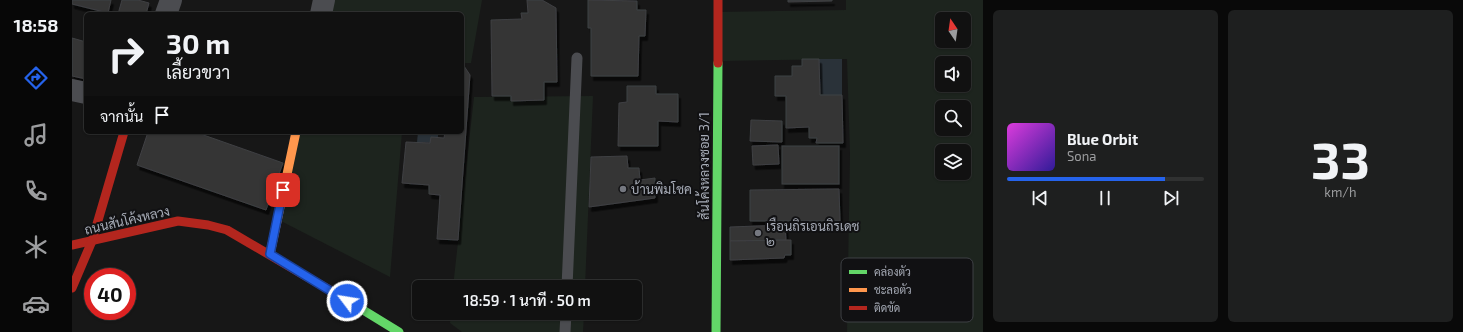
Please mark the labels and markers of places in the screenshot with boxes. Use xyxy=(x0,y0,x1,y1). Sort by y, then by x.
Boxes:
pin xyxy=(266,173,300,207)
place label: บ้านพิมโชค xyxy=(631,180,692,197)
marker: บ้านพิมโชค xyxy=(618,184,628,194)
place label: เรือนถิรเอนถิรเดช ๒ xyxy=(766,217,860,249)
marker: เรือนถิรเอนถิรเดช ๒ xyxy=(753,228,763,238)

